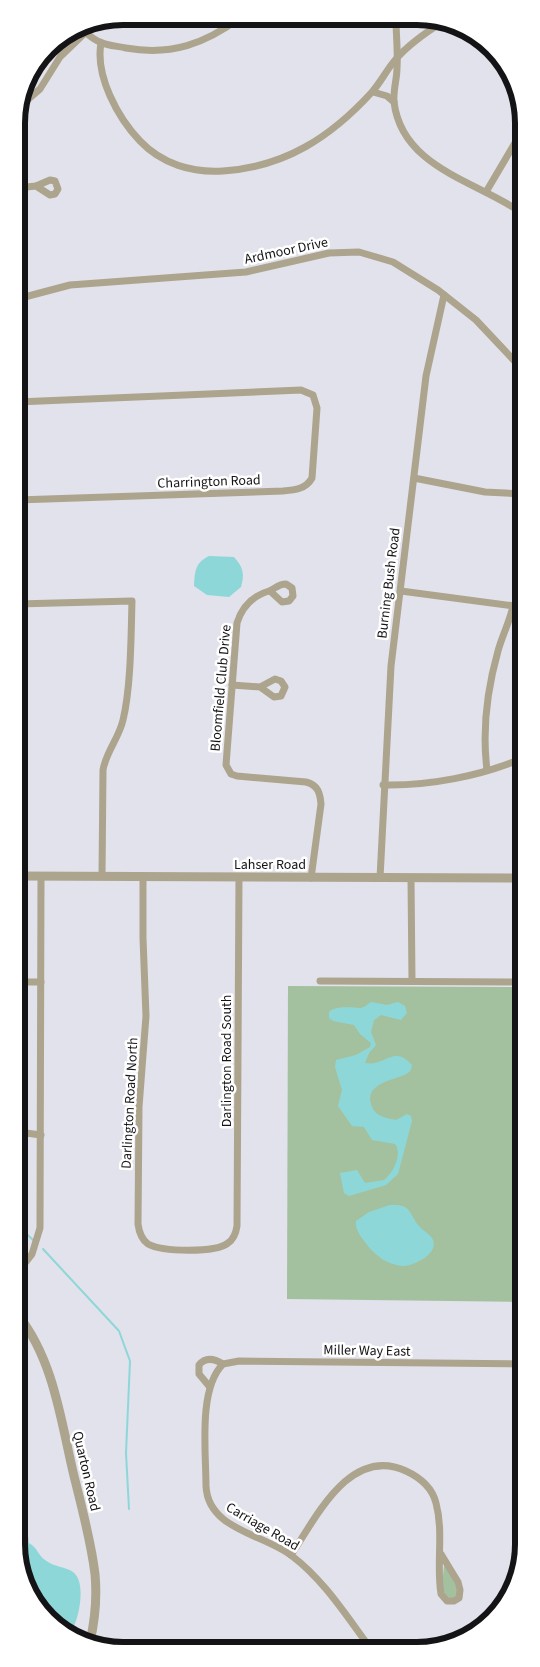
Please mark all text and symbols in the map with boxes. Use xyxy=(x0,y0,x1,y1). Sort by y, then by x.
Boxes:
street label: Ardmoor Drive xyxy=(243,232,330,270)
street label: Charrington Road xyxy=(157,470,261,494)
street label: Burning Bush Road xyxy=(372,527,406,640)
street label: Bloomfield Club Drive xyxy=(205,624,237,752)
street label: Lahser Road xyxy=(234,855,306,875)
street label: Darlington Road South xyxy=(217,995,237,1127)
street label: Darlington Road North xyxy=(117,1037,143,1169)
street label: Miller Way East xyxy=(323,1340,411,1362)
street label: Quarton Road xyxy=(67,1429,105,1513)
street label: Carriage Road xyxy=(222,1498,303,1556)

